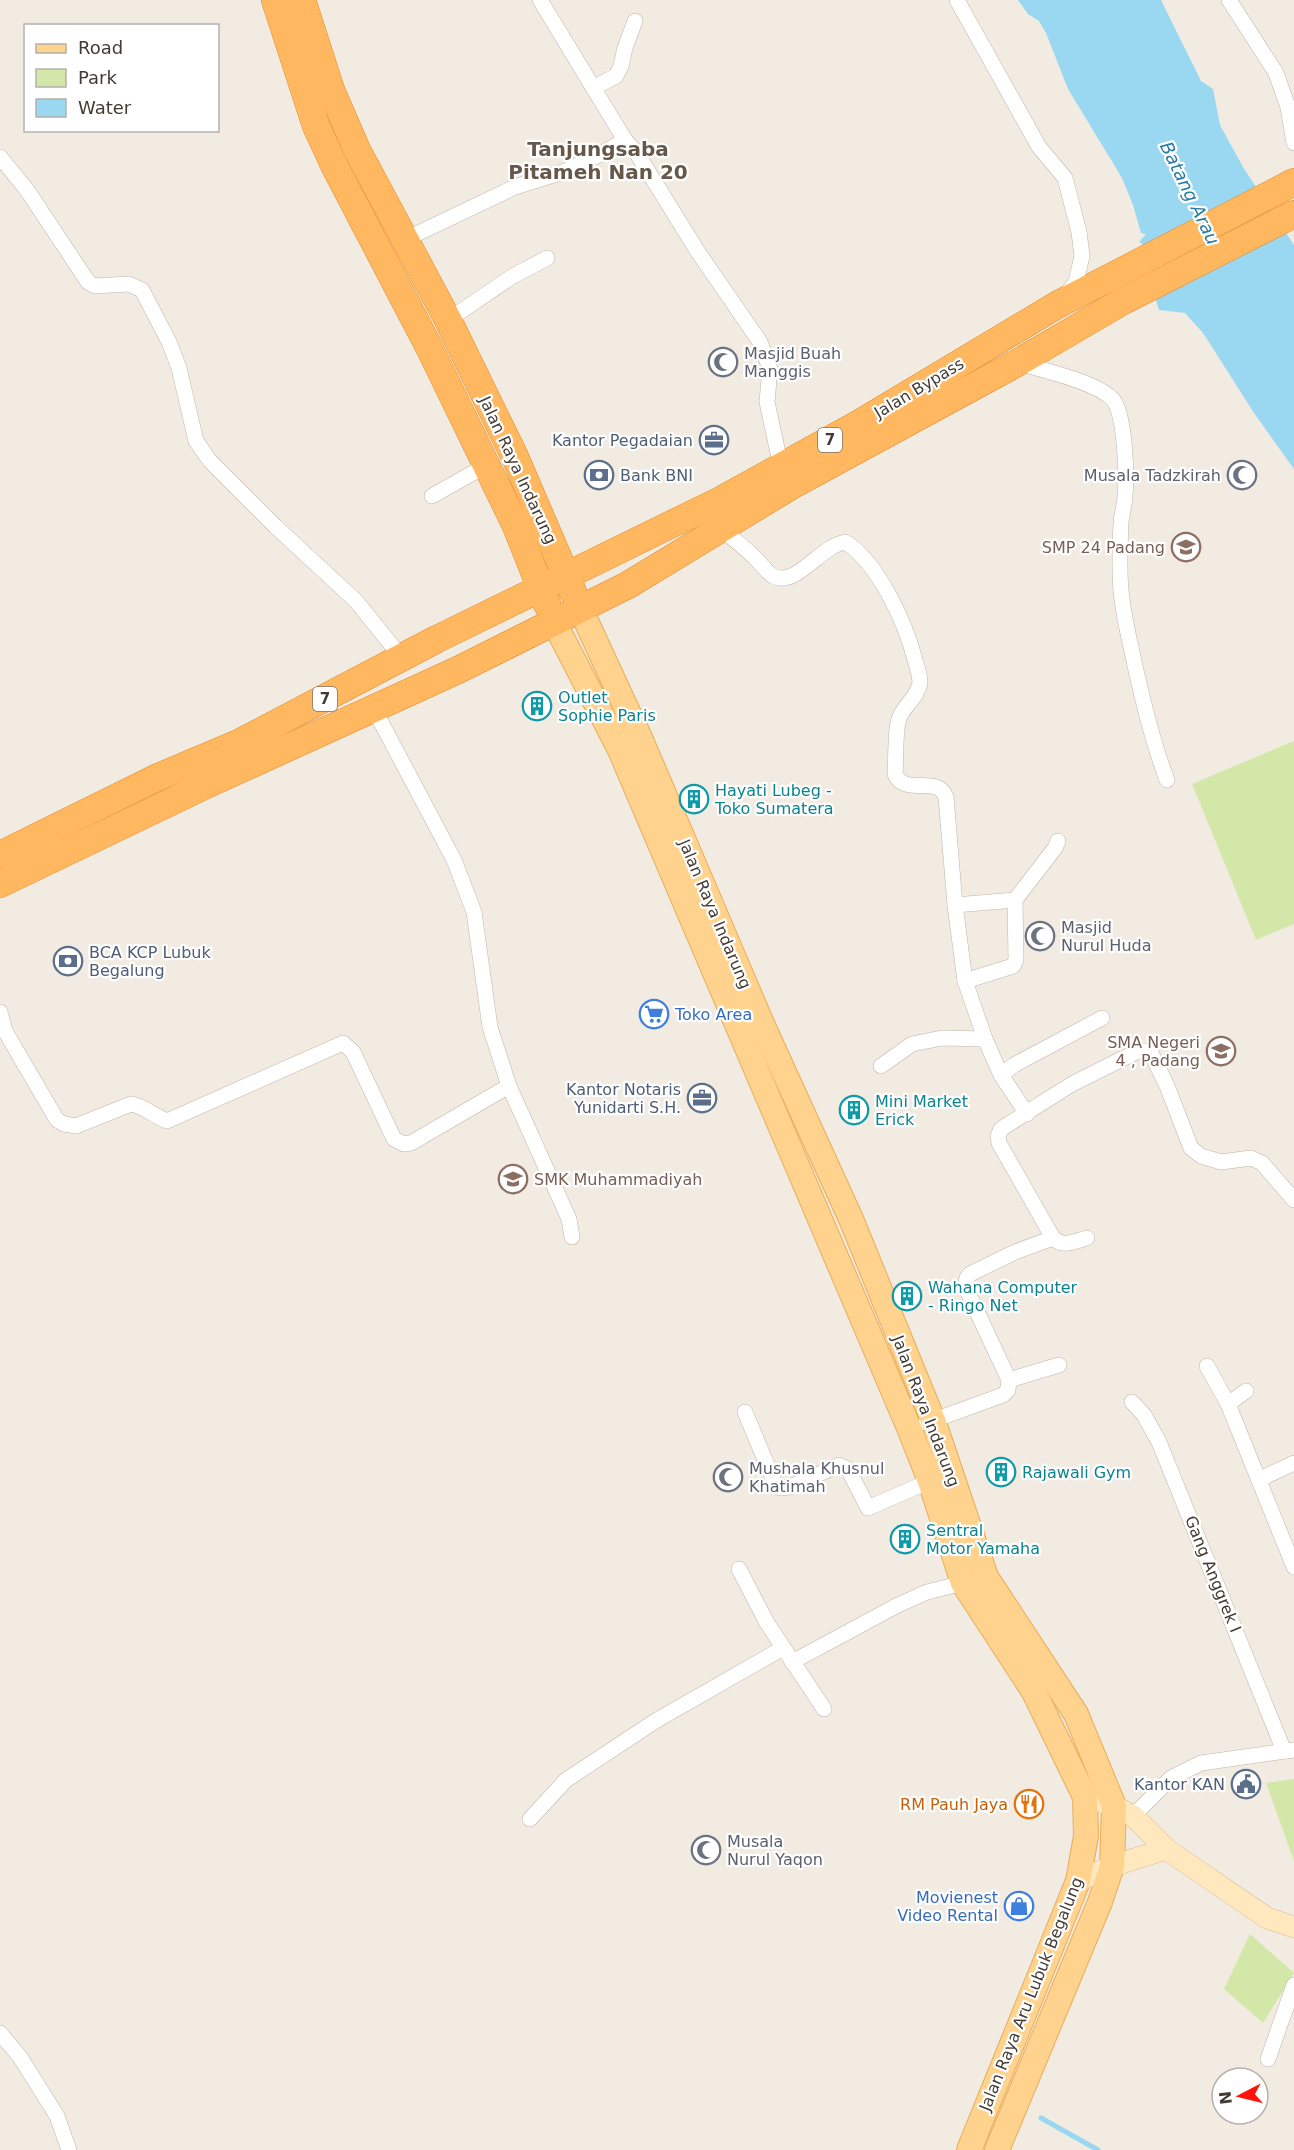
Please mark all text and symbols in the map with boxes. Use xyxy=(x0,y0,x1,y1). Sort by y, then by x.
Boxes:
legend xyxy=(24,24,219,132)
text: Road xyxy=(78,37,123,58)
text: Park xyxy=(78,67,117,88)
text: Water xyxy=(78,97,132,118)
district label: Tanjungsaba Pitameh Nan 20 xyxy=(508,137,688,184)
water label: Batang Arau xyxy=(1156,138,1224,248)
place label: Masjid Buah Manggis xyxy=(744,344,841,381)
mosque icon: Masjid Buah Manggis xyxy=(707,346,739,378)
street label: Jalan Bypass xyxy=(870,354,967,423)
street label: Jalan Raya Indarung xyxy=(475,392,561,547)
office icon: Kantor Pegadaian xyxy=(698,424,730,456)
road number: 7 xyxy=(818,428,842,452)
place label: Kantor Pegadaian xyxy=(552,431,693,450)
bank icon: Bank BNI xyxy=(583,459,615,491)
mosque icon: Musala Tadzkirah xyxy=(1226,459,1258,491)
place label: Bank BNI xyxy=(620,466,693,485)
place label: Musala Tadzkirah xyxy=(1084,466,1221,485)
school or university icon: SMP 24 Padang xyxy=(1170,531,1202,563)
place label: SMP 24 Padang xyxy=(1042,538,1165,557)
road number: 7 xyxy=(313,687,337,711)
place label: Outlet Sophie Paris xyxy=(558,688,656,725)
building icon: Outlet Sophie Paris xyxy=(521,690,553,722)
place label: Hayati Lubeg - Toko Sumatera xyxy=(714,781,834,818)
building icon: Hayati Lubeg - Toko Sumatera xyxy=(678,783,710,815)
street label: Jalan Raya Indarung xyxy=(674,835,755,992)
place label: Masjid Nurul Huda xyxy=(1061,918,1152,955)
mosque icon: Masjid Nurul Huda xyxy=(1024,920,1056,952)
place label: BCA KCP Lubuk Begalung xyxy=(89,943,211,980)
bank icon: BCA KCP Lubuk Begalung xyxy=(52,945,84,977)
supermarket icon: Toko Area xyxy=(638,998,670,1030)
place label: Toko Area xyxy=(674,1005,752,1024)
place label: SMA Negeri 4 , Padang xyxy=(1107,1033,1200,1070)
school or university icon: SMA Negeri 4 , Padang xyxy=(1205,1035,1237,1067)
place label: Kantor Notaris Yunidarti S.H. xyxy=(566,1080,681,1117)
office icon: Kantor Notaris Yunidarti S.H. xyxy=(686,1082,718,1114)
place label: Mini Market Erick xyxy=(875,1092,968,1129)
building icon: Mini Market Erick xyxy=(838,1094,870,1126)
school or university icon: SMK Muhammadiyah xyxy=(497,1163,529,1195)
place label: SMK Muhammadiyah xyxy=(534,1170,702,1189)
place label: Wahana Computer - Ringo Net xyxy=(928,1278,1078,1315)
building icon: Wahana Computer - Ringo Net xyxy=(891,1280,923,1312)
street label: Jalan Raya Indarung xyxy=(888,1332,964,1489)
building icon: Rajawali Gym xyxy=(985,1456,1017,1488)
place label: Mushala Khusnul Khatimah xyxy=(749,1459,884,1496)
mosque icon: Mushala Khusnul Khatimah xyxy=(712,1461,744,1493)
place label: Rajawali Gym xyxy=(1022,1463,1131,1482)
street label: Gang Anggrek I xyxy=(1181,1513,1245,1635)
place label: Sentral Motor Yamaha xyxy=(926,1521,1040,1558)
building icon: Sentral Motor Yamaha xyxy=(889,1523,921,1555)
public building icon: Kantor KAN xyxy=(1230,1768,1262,1800)
place label: Kantor KAN xyxy=(1134,1775,1225,1794)
restaurant icon: RM Pauh Jaya xyxy=(1013,1788,1045,1820)
place label: RM Pauh Jaya xyxy=(900,1795,1008,1814)
place label: Musala Nurul Yaqon xyxy=(727,1832,823,1869)
mosque icon: Musala Nurul Yaqon xyxy=(690,1834,722,1866)
street label: Jalan Raya Aru Lubuk Begalung xyxy=(975,1874,1087,2115)
place label: Movienest Video Rental xyxy=(897,1888,998,1925)
shop icon: Movienest Video Rental xyxy=(1003,1890,1035,1922)
north arrow xyxy=(1210,2066,1270,2126)
text: N xyxy=(1215,2090,1236,2106)

